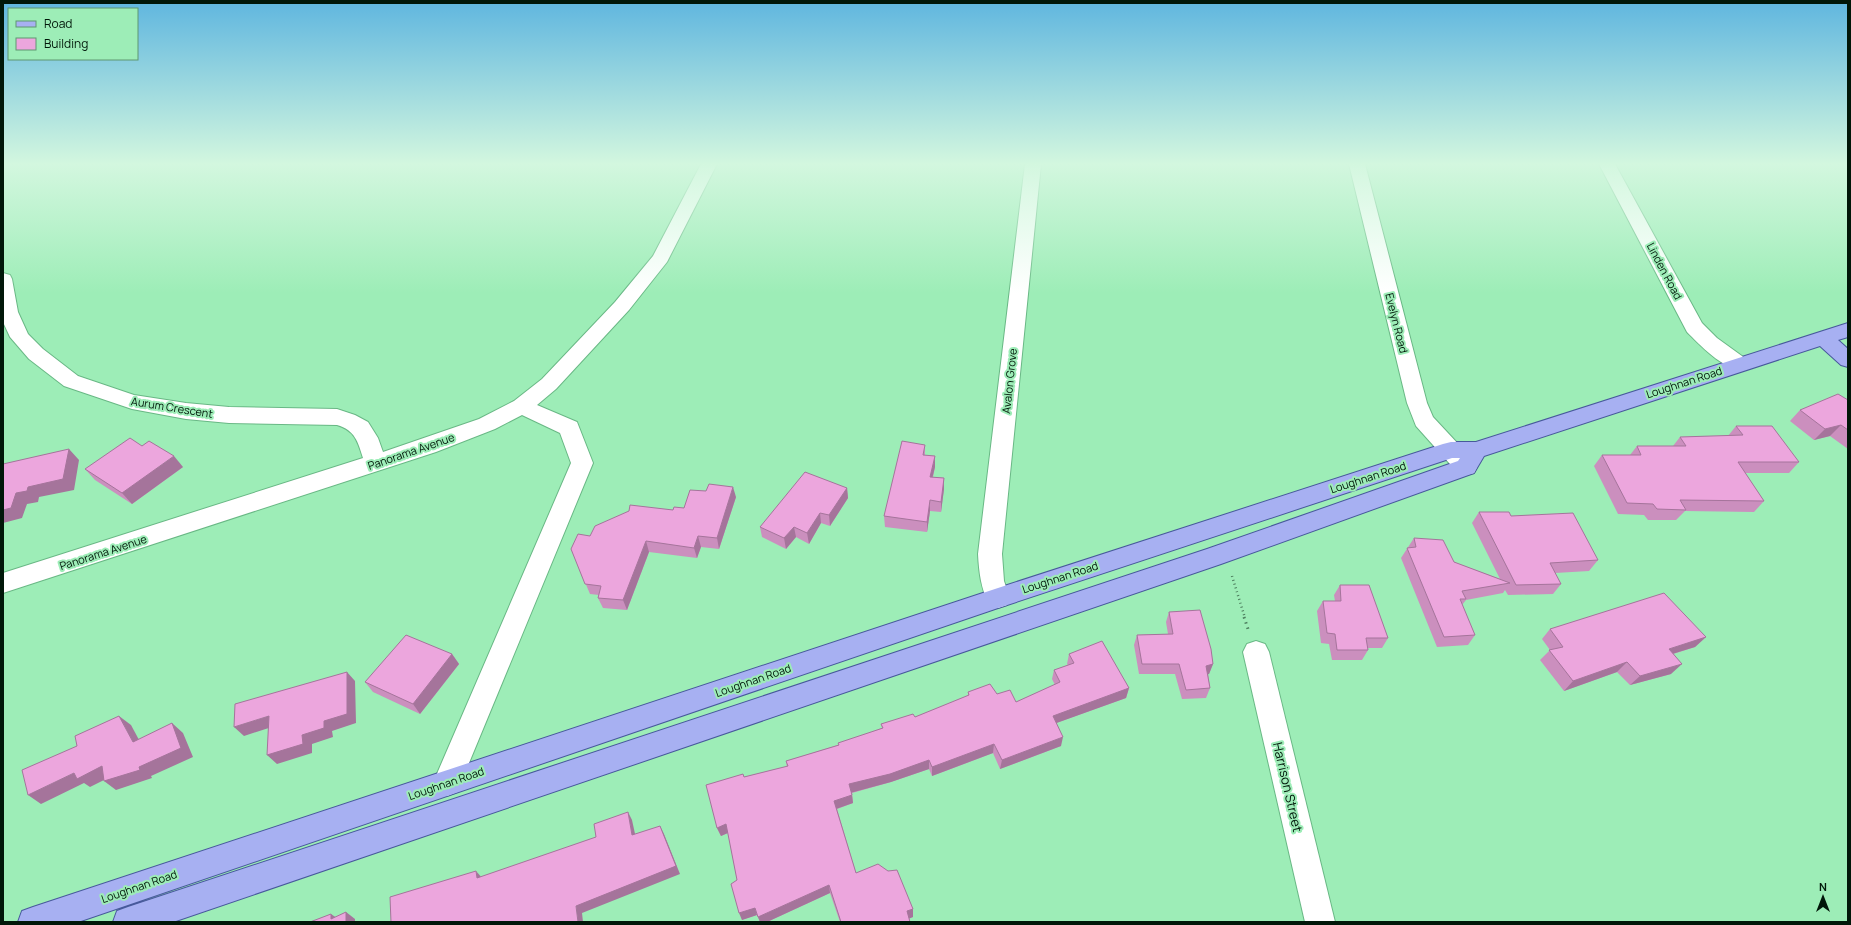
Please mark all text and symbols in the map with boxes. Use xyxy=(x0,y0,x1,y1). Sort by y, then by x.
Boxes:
legend xyxy=(8,8,138,60)
text: Road xyxy=(44,15,72,32)
text: Building xyxy=(44,35,88,52)
street label: Linden Road xyxy=(1644,240,1686,302)
street label: Evelyn Road xyxy=(1382,291,1412,355)
street label: Avalon Grove xyxy=(998,347,1020,414)
street label: Loughnan Road xyxy=(1644,363,1724,401)
street label: Aurum Crescent xyxy=(130,393,214,421)
street label: Panorama Avenue xyxy=(366,429,457,473)
street label: Loughnan Road xyxy=(1328,458,1408,496)
street label: Panorama Avenue xyxy=(58,531,149,573)
street label: Loughnan Road xyxy=(1020,558,1100,596)
street label: Loughnan Road xyxy=(713,660,793,700)
street label: Harrison Street xyxy=(1269,740,1307,834)
street label: Loughnan Road xyxy=(406,763,486,803)
street label: Loughnan Road xyxy=(99,866,179,906)
north arrow xyxy=(1803,877,1843,917)
text: N xyxy=(1819,879,1827,894)

